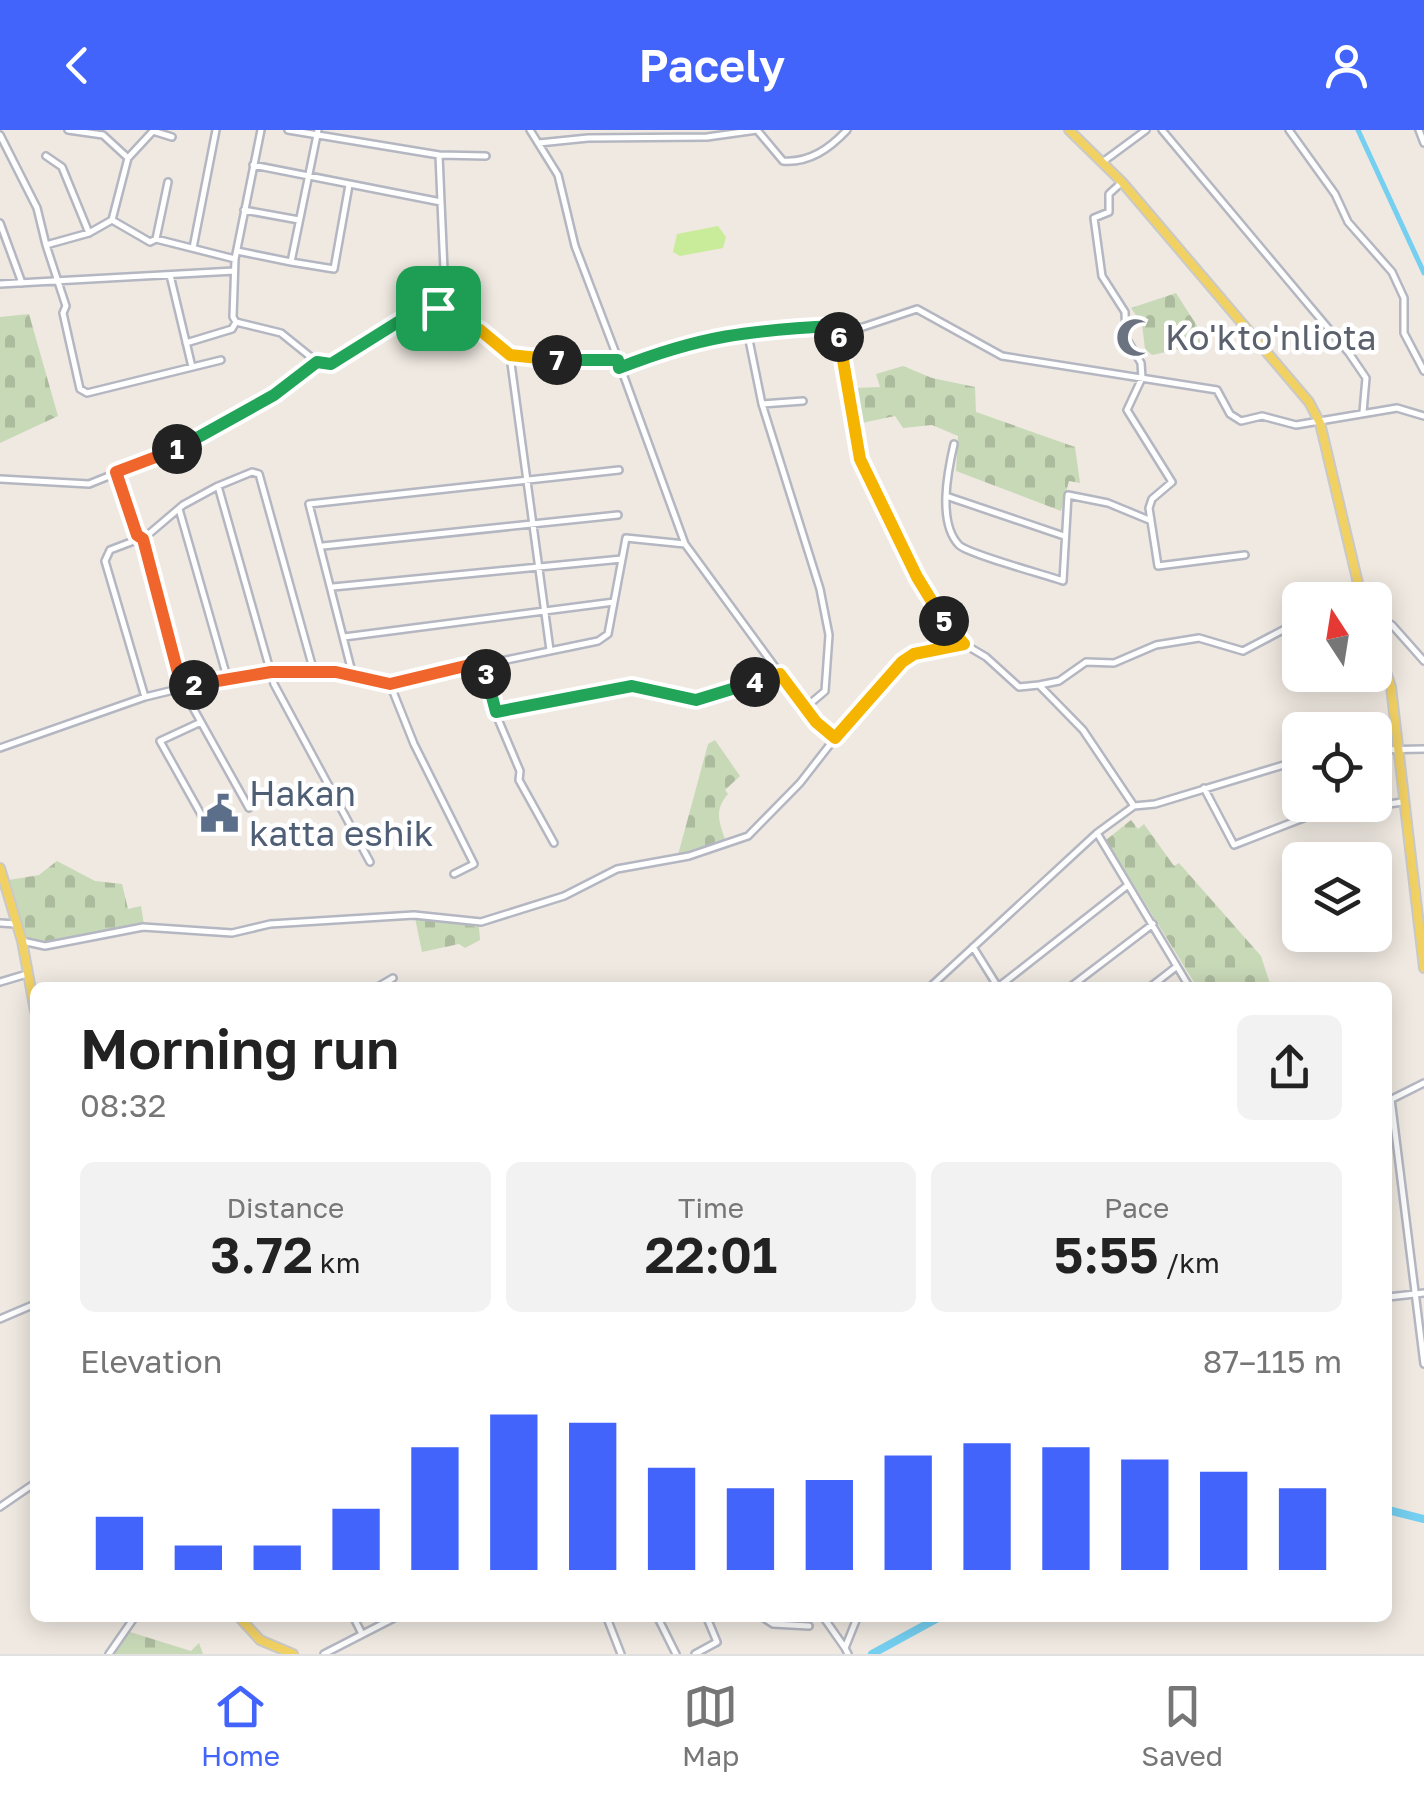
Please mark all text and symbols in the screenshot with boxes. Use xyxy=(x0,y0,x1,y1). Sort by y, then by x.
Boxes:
icon: back xyxy=(50,38,105,93)
text: Pacely xyxy=(639,38,785,92)
icon: person xyxy=(1319,38,1374,93)
pin xyxy=(396,266,481,351)
icon: arrive xyxy=(411,281,466,336)
pin: 6 xyxy=(814,312,864,362)
mosque icon: Ko'kto'nliota xyxy=(1114,316,1156,358)
place label: Ko'kto'nliota xyxy=(1165,316,1377,358)
text: 6 xyxy=(830,320,848,353)
pin: 7 xyxy=(532,335,582,385)
text: 7 xyxy=(549,343,565,376)
pin: 1 xyxy=(152,424,202,474)
text: 1 xyxy=(170,432,184,465)
north arrow xyxy=(1282,582,1392,692)
map controls xyxy=(1282,582,1392,952)
pin: 5 xyxy=(919,596,969,646)
text: 5 xyxy=(935,604,953,637)
pin: 3 xyxy=(461,649,511,699)
text: 3 xyxy=(477,657,495,690)
pin: 4 xyxy=(730,657,780,707)
pin: 2 xyxy=(169,660,219,710)
text: 4 xyxy=(746,665,764,698)
text: 2 xyxy=(185,668,203,701)
button: locate xyxy=(1282,712,1392,822)
place label: Hakan katta eshik xyxy=(249,772,434,854)
public building icon: Hakan katta eshik xyxy=(198,792,240,834)
button: layers xyxy=(1282,842,1392,952)
text: Morning run xyxy=(80,1015,399,1081)
button: share xyxy=(1237,1015,1342,1120)
text: 08:32 xyxy=(80,1086,166,1124)
text: Distance xyxy=(226,1191,344,1224)
text: Time xyxy=(678,1191,744,1224)
text: Pace xyxy=(1104,1191,1169,1224)
text: 3.72 xyxy=(210,1224,313,1284)
text: 22:01 xyxy=(645,1224,777,1284)
text: 5:55 xyxy=(1053,1224,1159,1284)
text: km xyxy=(313,1246,360,1279)
text: /km xyxy=(1159,1246,1220,1279)
text: Elevation xyxy=(80,1342,222,1380)
text: 87–115 m xyxy=(1203,1342,1342,1380)
tab: Home xyxy=(201,1679,280,1772)
tab: Map xyxy=(682,1679,739,1772)
tab: Saved xyxy=(1141,1679,1223,1772)

